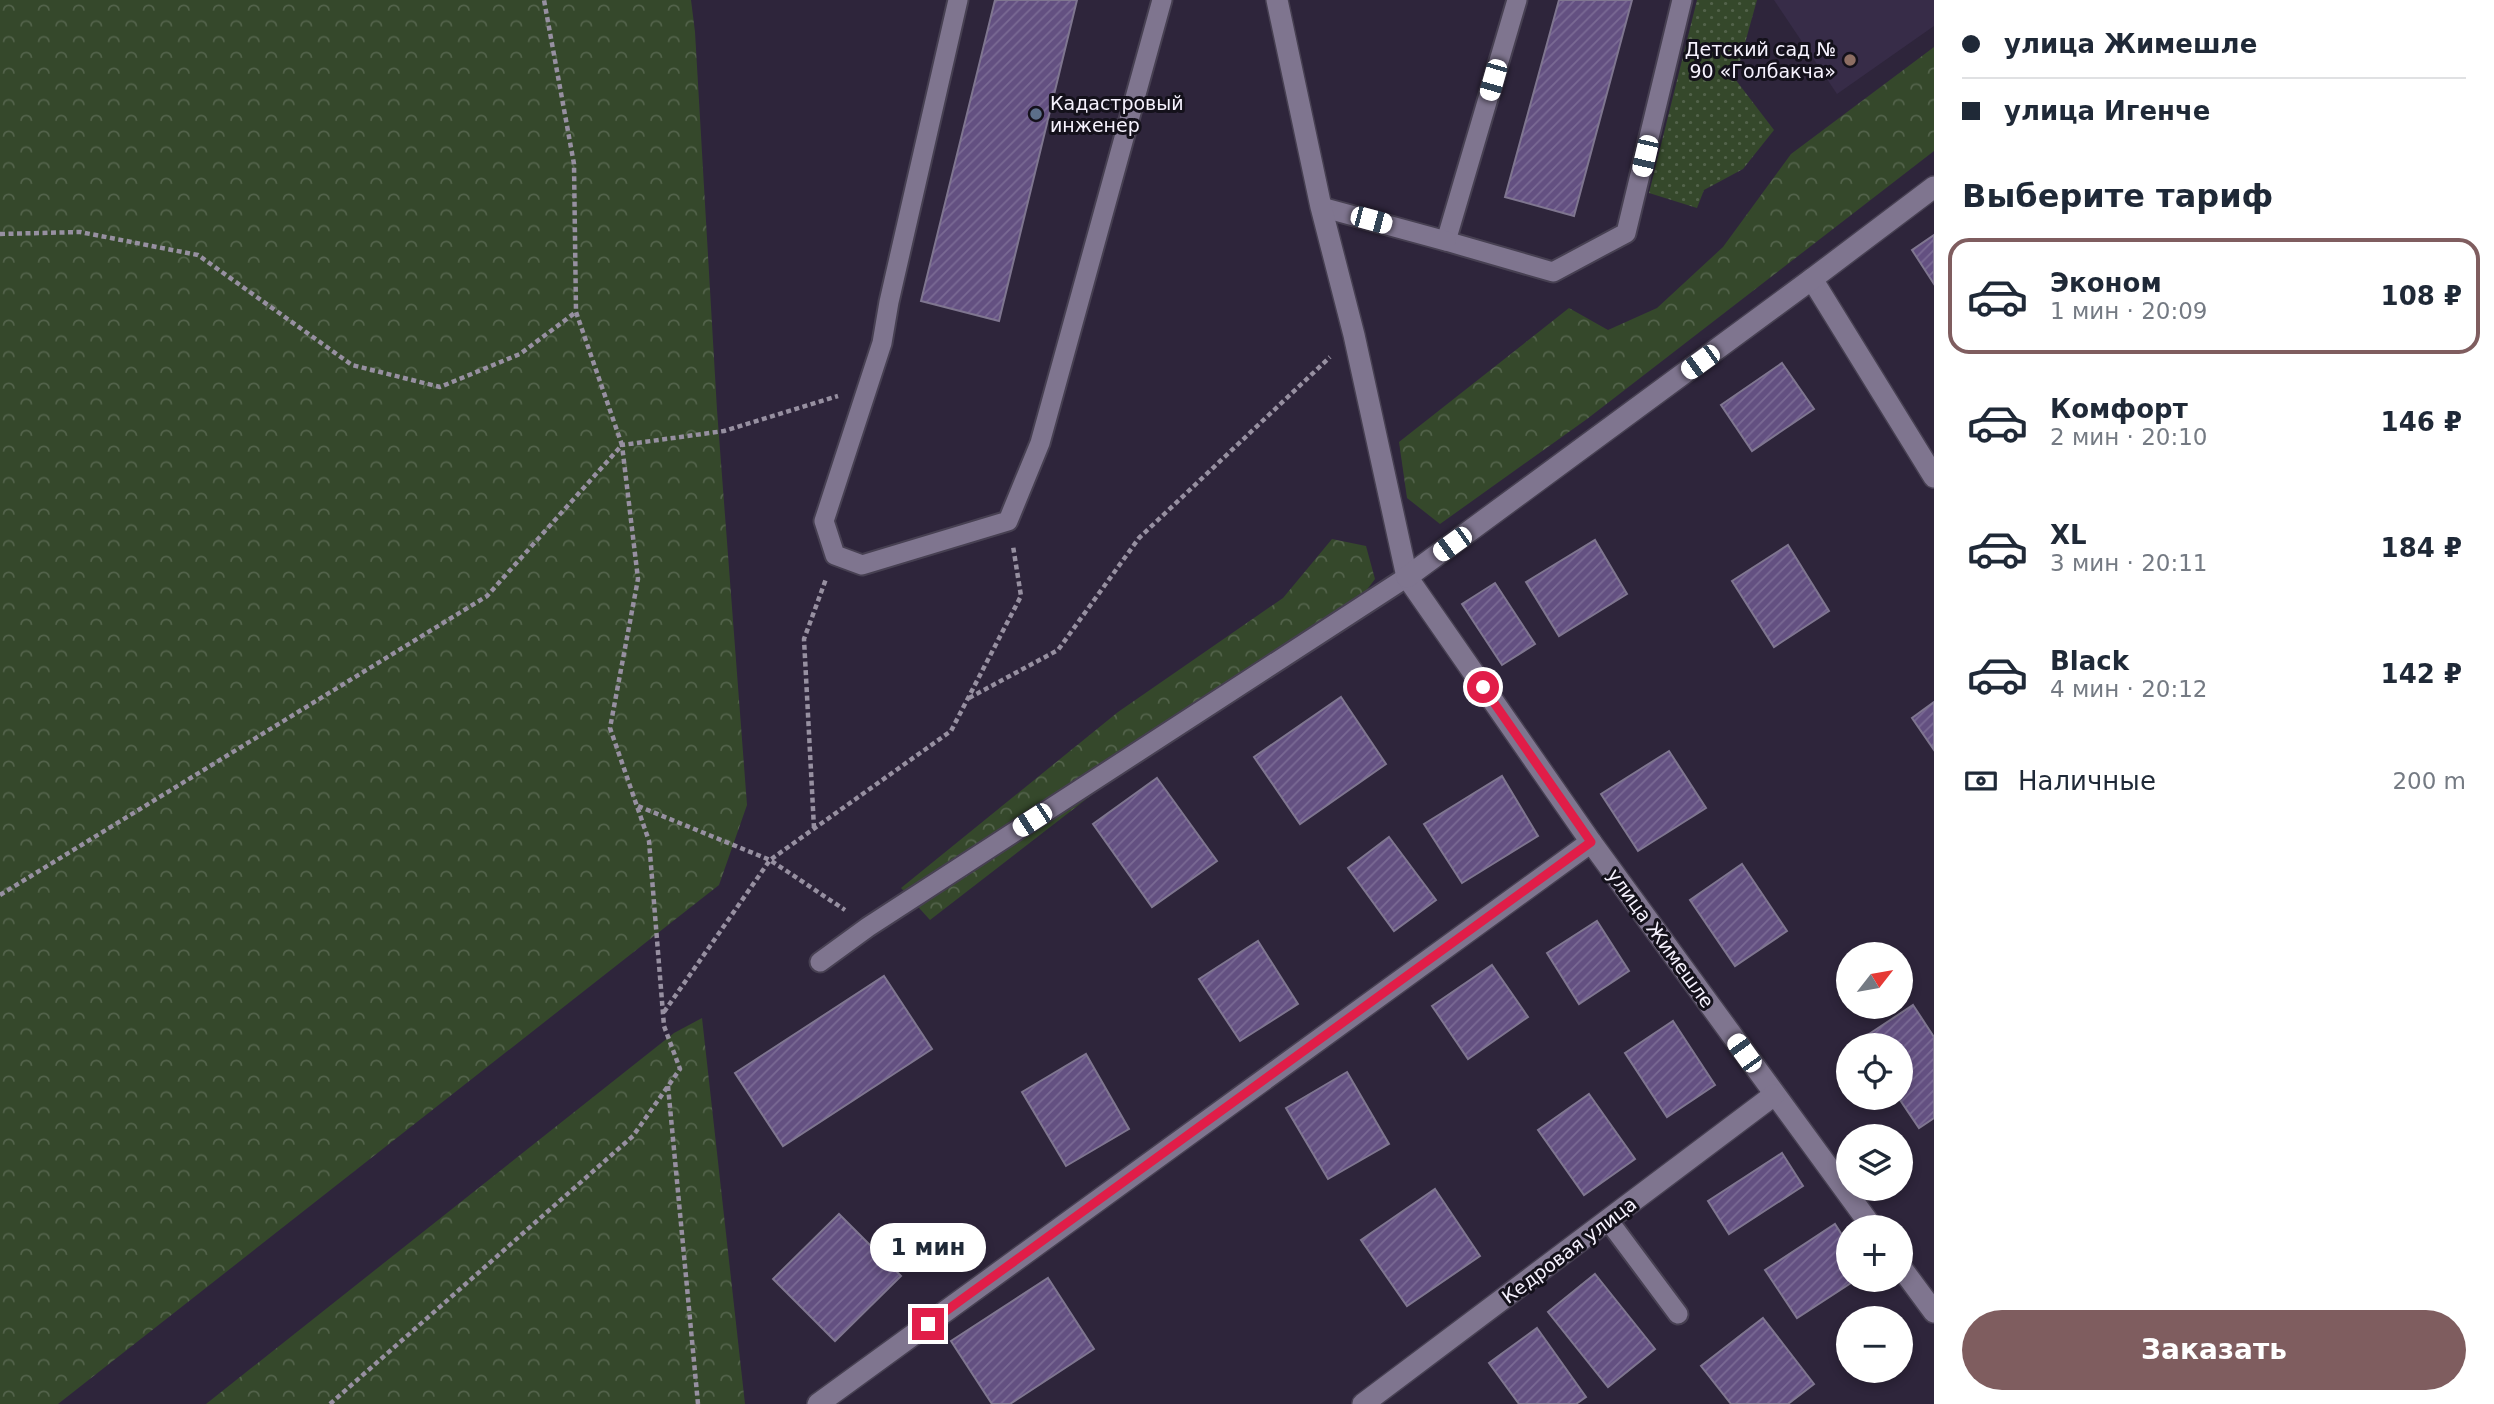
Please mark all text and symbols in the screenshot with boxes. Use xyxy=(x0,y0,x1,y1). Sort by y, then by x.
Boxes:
text: улица Жимешле xyxy=(2004,29,2257,59)
place label: Детский сад № 90 «Голбакча» xyxy=(1685,38,1836,82)
marker: Детский сад № 90 «Голбакча» xyxy=(1842,52,1858,68)
car xyxy=(1478,57,1509,103)
place label: Кадастровый инженер xyxy=(1050,92,1184,136)
text: улица Игенче xyxy=(2004,96,2211,126)
marker: Кадастровый инженер xyxy=(1028,106,1044,122)
car xyxy=(1631,133,1660,179)
text: Выберите тариф xyxy=(1962,177,2273,215)
car xyxy=(1348,204,1395,236)
icon: car xyxy=(1966,265,2029,328)
text: Эконом xyxy=(2050,268,2162,298)
text: 108 ₽ xyxy=(2381,281,2462,311)
text: 1 мин · 20:09 xyxy=(2050,298,2208,324)
car xyxy=(1677,341,1724,383)
icon: car xyxy=(1966,391,2029,454)
text: Комфорт xyxy=(2050,394,2188,424)
text: 146 ₽ xyxy=(2381,407,2462,437)
text: 2 мин · 20:10 xyxy=(2050,424,2208,450)
icon: car xyxy=(1966,517,2029,580)
text: XL xyxy=(2050,520,2087,550)
car xyxy=(1429,523,1476,565)
text: 184 ₽ xyxy=(2381,533,2462,563)
text: 3 мин · 20:11 xyxy=(2050,550,2208,576)
icon: car xyxy=(1966,643,2029,706)
text: Black xyxy=(2050,646,2129,676)
text: 142 ₽ xyxy=(2381,659,2462,689)
route start xyxy=(1467,671,1499,703)
text: 4 мин · 20:12 xyxy=(2050,676,2208,702)
icon: cash xyxy=(1962,762,2000,800)
text: Наличные xyxy=(2018,766,2156,796)
text: 200 m xyxy=(2392,768,2466,794)
car xyxy=(1009,800,1056,840)
street label: улица Жимешле xyxy=(1603,864,1719,1012)
north arrow xyxy=(1836,942,1913,1018)
map controls xyxy=(1836,942,1913,1383)
car xyxy=(1724,1030,1765,1076)
button: locate xyxy=(1836,1033,1913,1110)
button: layers xyxy=(1836,1124,1913,1201)
street label: Кедровая улица xyxy=(1497,1192,1641,1308)
button: + xyxy=(1836,1215,1913,1292)
callout: 1 мин xyxy=(870,1222,986,1272)
text: 1 мин xyxy=(891,1234,965,1260)
button: − xyxy=(1836,1306,1913,1383)
route end xyxy=(912,1308,944,1340)
button: Заказать xyxy=(1962,1310,2466,1390)

